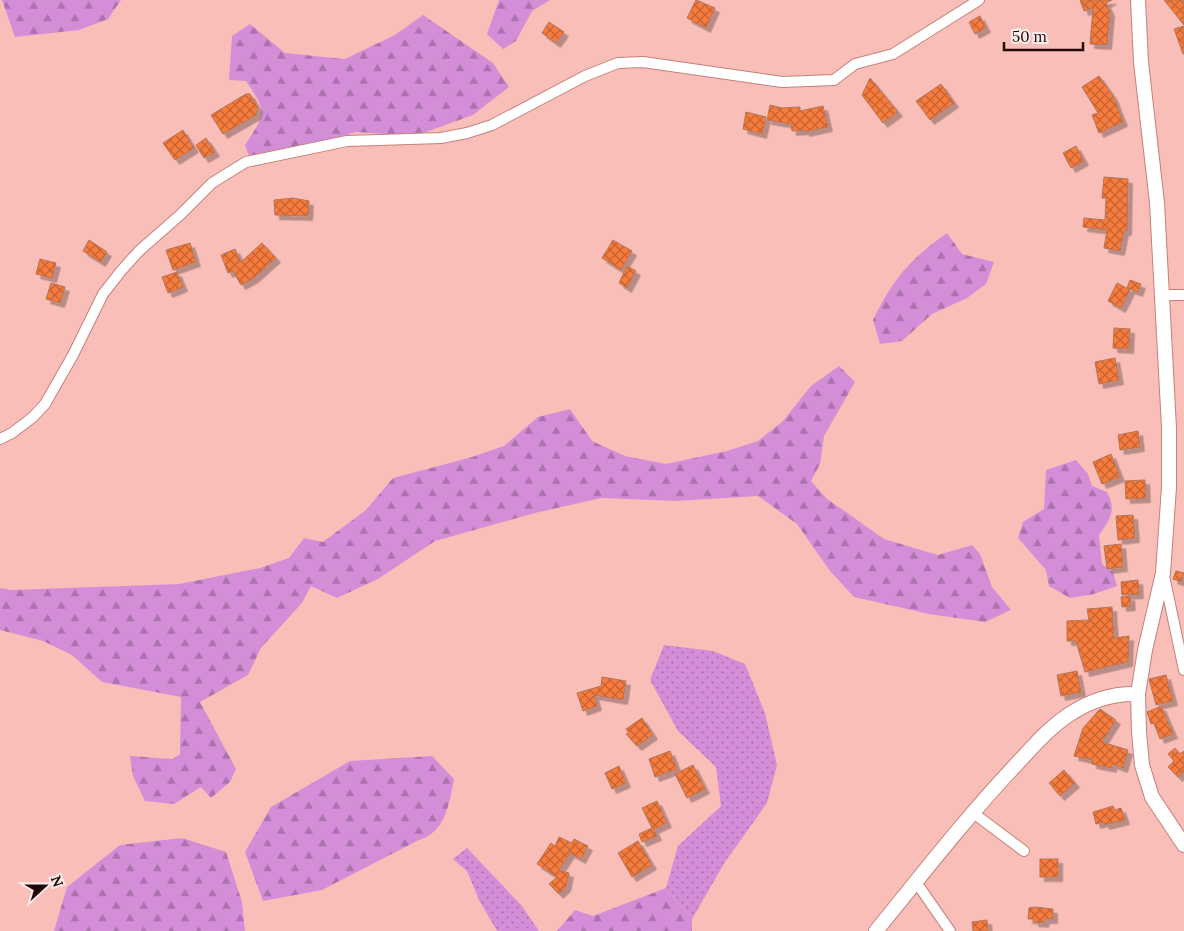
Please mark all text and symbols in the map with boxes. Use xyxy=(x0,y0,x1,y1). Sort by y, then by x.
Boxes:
scale bar xyxy=(1004,20,1083,52)
text: 50 m xyxy=(1012,27,1047,46)
north arrow xyxy=(20,861,70,911)
text: N xyxy=(47,873,68,890)

